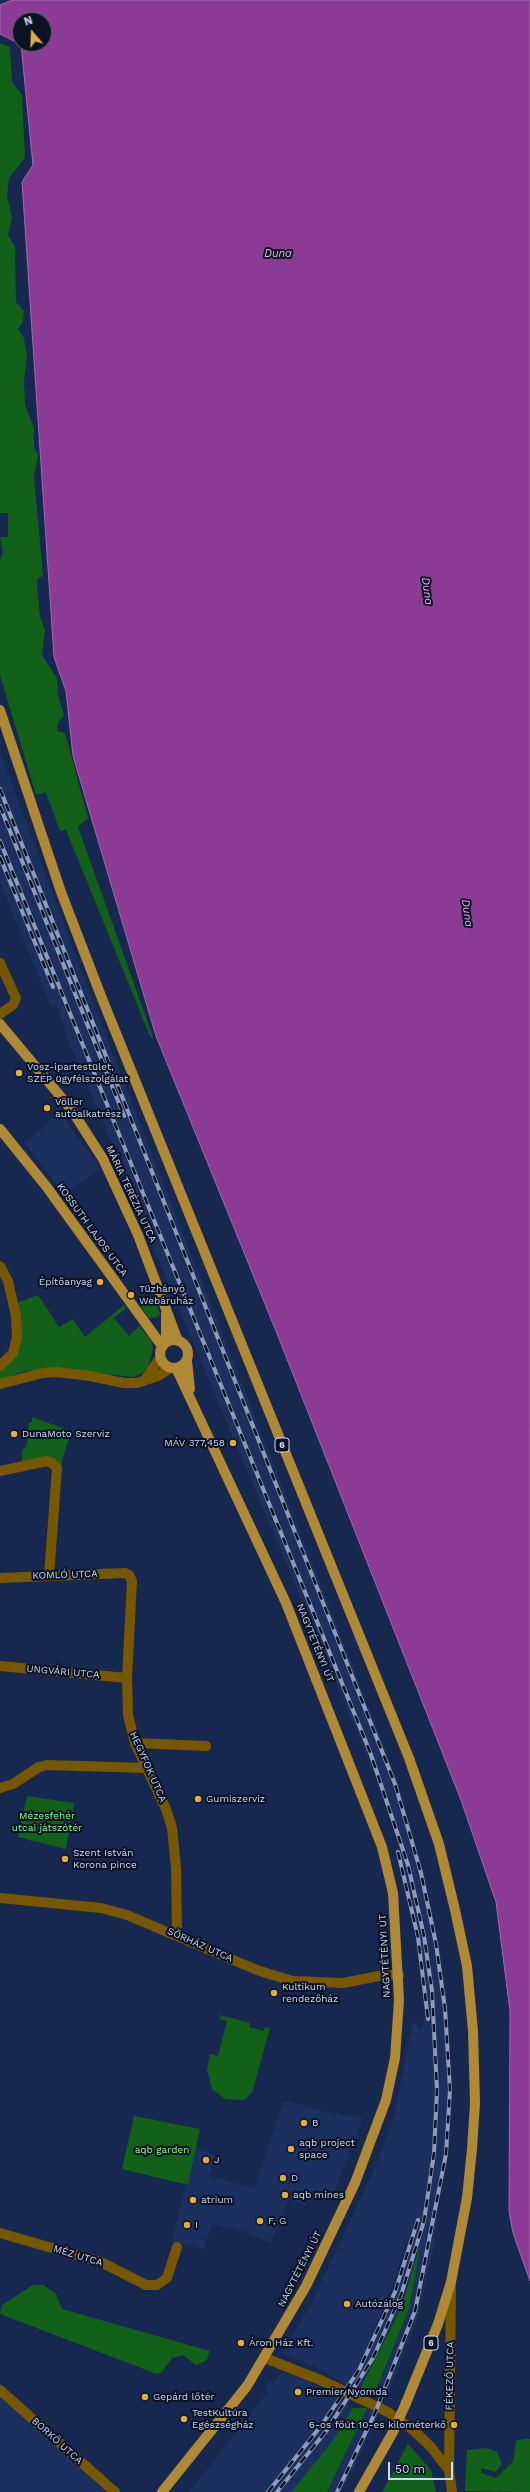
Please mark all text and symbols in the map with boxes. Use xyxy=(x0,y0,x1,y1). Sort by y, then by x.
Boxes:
north arrow xyxy=(12,12,52,52)
text: N xyxy=(22,14,34,29)
water label: Duna xyxy=(264,247,292,261)
water label: Duna xyxy=(419,576,435,606)
water label: Duna xyxy=(459,898,475,928)
place label: Vosz-ipartestület, SZÉP ügyfélszolgálat xyxy=(27,1061,128,1084)
marker: Vosz-ipartestület, SZÉP ügyfélszolgálat xyxy=(14,1068,24,1078)
place label: Völler autóalkatrész xyxy=(55,1096,121,1120)
marker: Völler autóalkatrész xyxy=(42,1103,52,1113)
street label: MÁRIA TERÉZIA UTCA xyxy=(103,1144,159,1244)
street label: KOSSUTH LAJOS UTCA xyxy=(54,1181,130,1279)
place label: Építőanyag xyxy=(39,1276,92,1288)
marker: Építőanyag xyxy=(95,1277,105,1287)
place label: Tűzhányó Webáruház xyxy=(139,1283,193,1306)
marker: Tűzhányó Webáruház xyxy=(126,1290,136,1300)
place label: DunaMoto Szerviz xyxy=(22,1428,110,1440)
marker: DunaMoto Szerviz xyxy=(9,1429,19,1439)
place label: MÁV 377,458 xyxy=(164,1437,225,1449)
marker: MÁV 377,458 xyxy=(228,1438,238,1448)
road number: 6 xyxy=(275,1438,289,1452)
street label: KOMLÓ UTCA xyxy=(32,1568,98,1582)
street label: NAGYTÉTÉNYI ÚT xyxy=(294,1602,336,1684)
street label: UNGVÁRI UTCA xyxy=(26,1663,100,1681)
street label: HEGYFOK UTCA xyxy=(127,1730,169,1804)
place label: Gumiszerviz xyxy=(206,1793,265,1805)
marker: Gumiszerviz xyxy=(193,1794,203,1804)
park label: Mézesfehér utcai játszótér xyxy=(12,1810,82,1834)
place label: Szent István Korona pince xyxy=(73,1847,137,1870)
marker: Szent István Korona pince xyxy=(60,1854,70,1864)
street label: NAGYTÉTÉNYI ÚT xyxy=(377,1914,393,1998)
street label: SÖRHÁZ UTCA xyxy=(165,1925,235,1965)
place label: Kultikum rendezőház xyxy=(282,1981,338,2004)
marker: Kultikum rendezőház xyxy=(269,1988,279,1998)
place label: B xyxy=(312,2117,319,2129)
marker: B xyxy=(299,2118,309,2128)
place label: aqb project space xyxy=(299,2137,355,2160)
park label: aqb garden xyxy=(135,2144,189,2156)
marker: aqb project space xyxy=(286,2144,296,2154)
place label: J xyxy=(214,2154,220,2166)
marker: J xyxy=(201,2155,211,2165)
place label: D xyxy=(291,2172,298,2184)
marker: D xyxy=(278,2173,288,2183)
place label: aqb mines xyxy=(293,2189,344,2201)
marker: aqb mines xyxy=(280,2190,290,2200)
place label: atrium xyxy=(201,2194,233,2206)
marker: atrium xyxy=(188,2195,198,2205)
place label: F, G xyxy=(268,2215,286,2227)
marker: F, G xyxy=(255,2216,265,2226)
place label: I xyxy=(195,2219,198,2231)
marker: I xyxy=(182,2220,192,2230)
street label: NAGYTÉTÉNYI ÚT xyxy=(276,2229,324,2309)
street label: MÉZ UTCA xyxy=(52,2243,104,2269)
place label: Autózálog xyxy=(355,2298,403,2310)
marker: Autózálog xyxy=(342,2299,352,2309)
road number: 6 xyxy=(424,2336,438,2350)
place label: Áron Ház Kft. xyxy=(249,2337,313,2349)
marker: Áron Ház Kft. xyxy=(236,2338,246,2348)
street label: FÉKEZŐ UTCA xyxy=(443,2341,457,2411)
place label: Premier Nyomda xyxy=(306,2386,387,2398)
marker: Premier Nyomda xyxy=(293,2387,303,2397)
place label: Gepárd lőtér xyxy=(153,2391,215,2403)
marker: Gepárd lőtér xyxy=(140,2392,150,2402)
place label: TestKultúra Egészségház xyxy=(192,2407,254,2430)
marker: TestKultúra Egészségház xyxy=(179,2414,189,2424)
street label: BORKŐ UTCA xyxy=(29,2415,85,2467)
place label: 6-os főút 10-es kilométerkő xyxy=(309,2419,446,2431)
marker: 6-os főút 10-es kilométerkő xyxy=(449,2420,459,2430)
scale bar xyxy=(390,2454,455,2480)
text: 50 m xyxy=(395,2462,425,2476)

